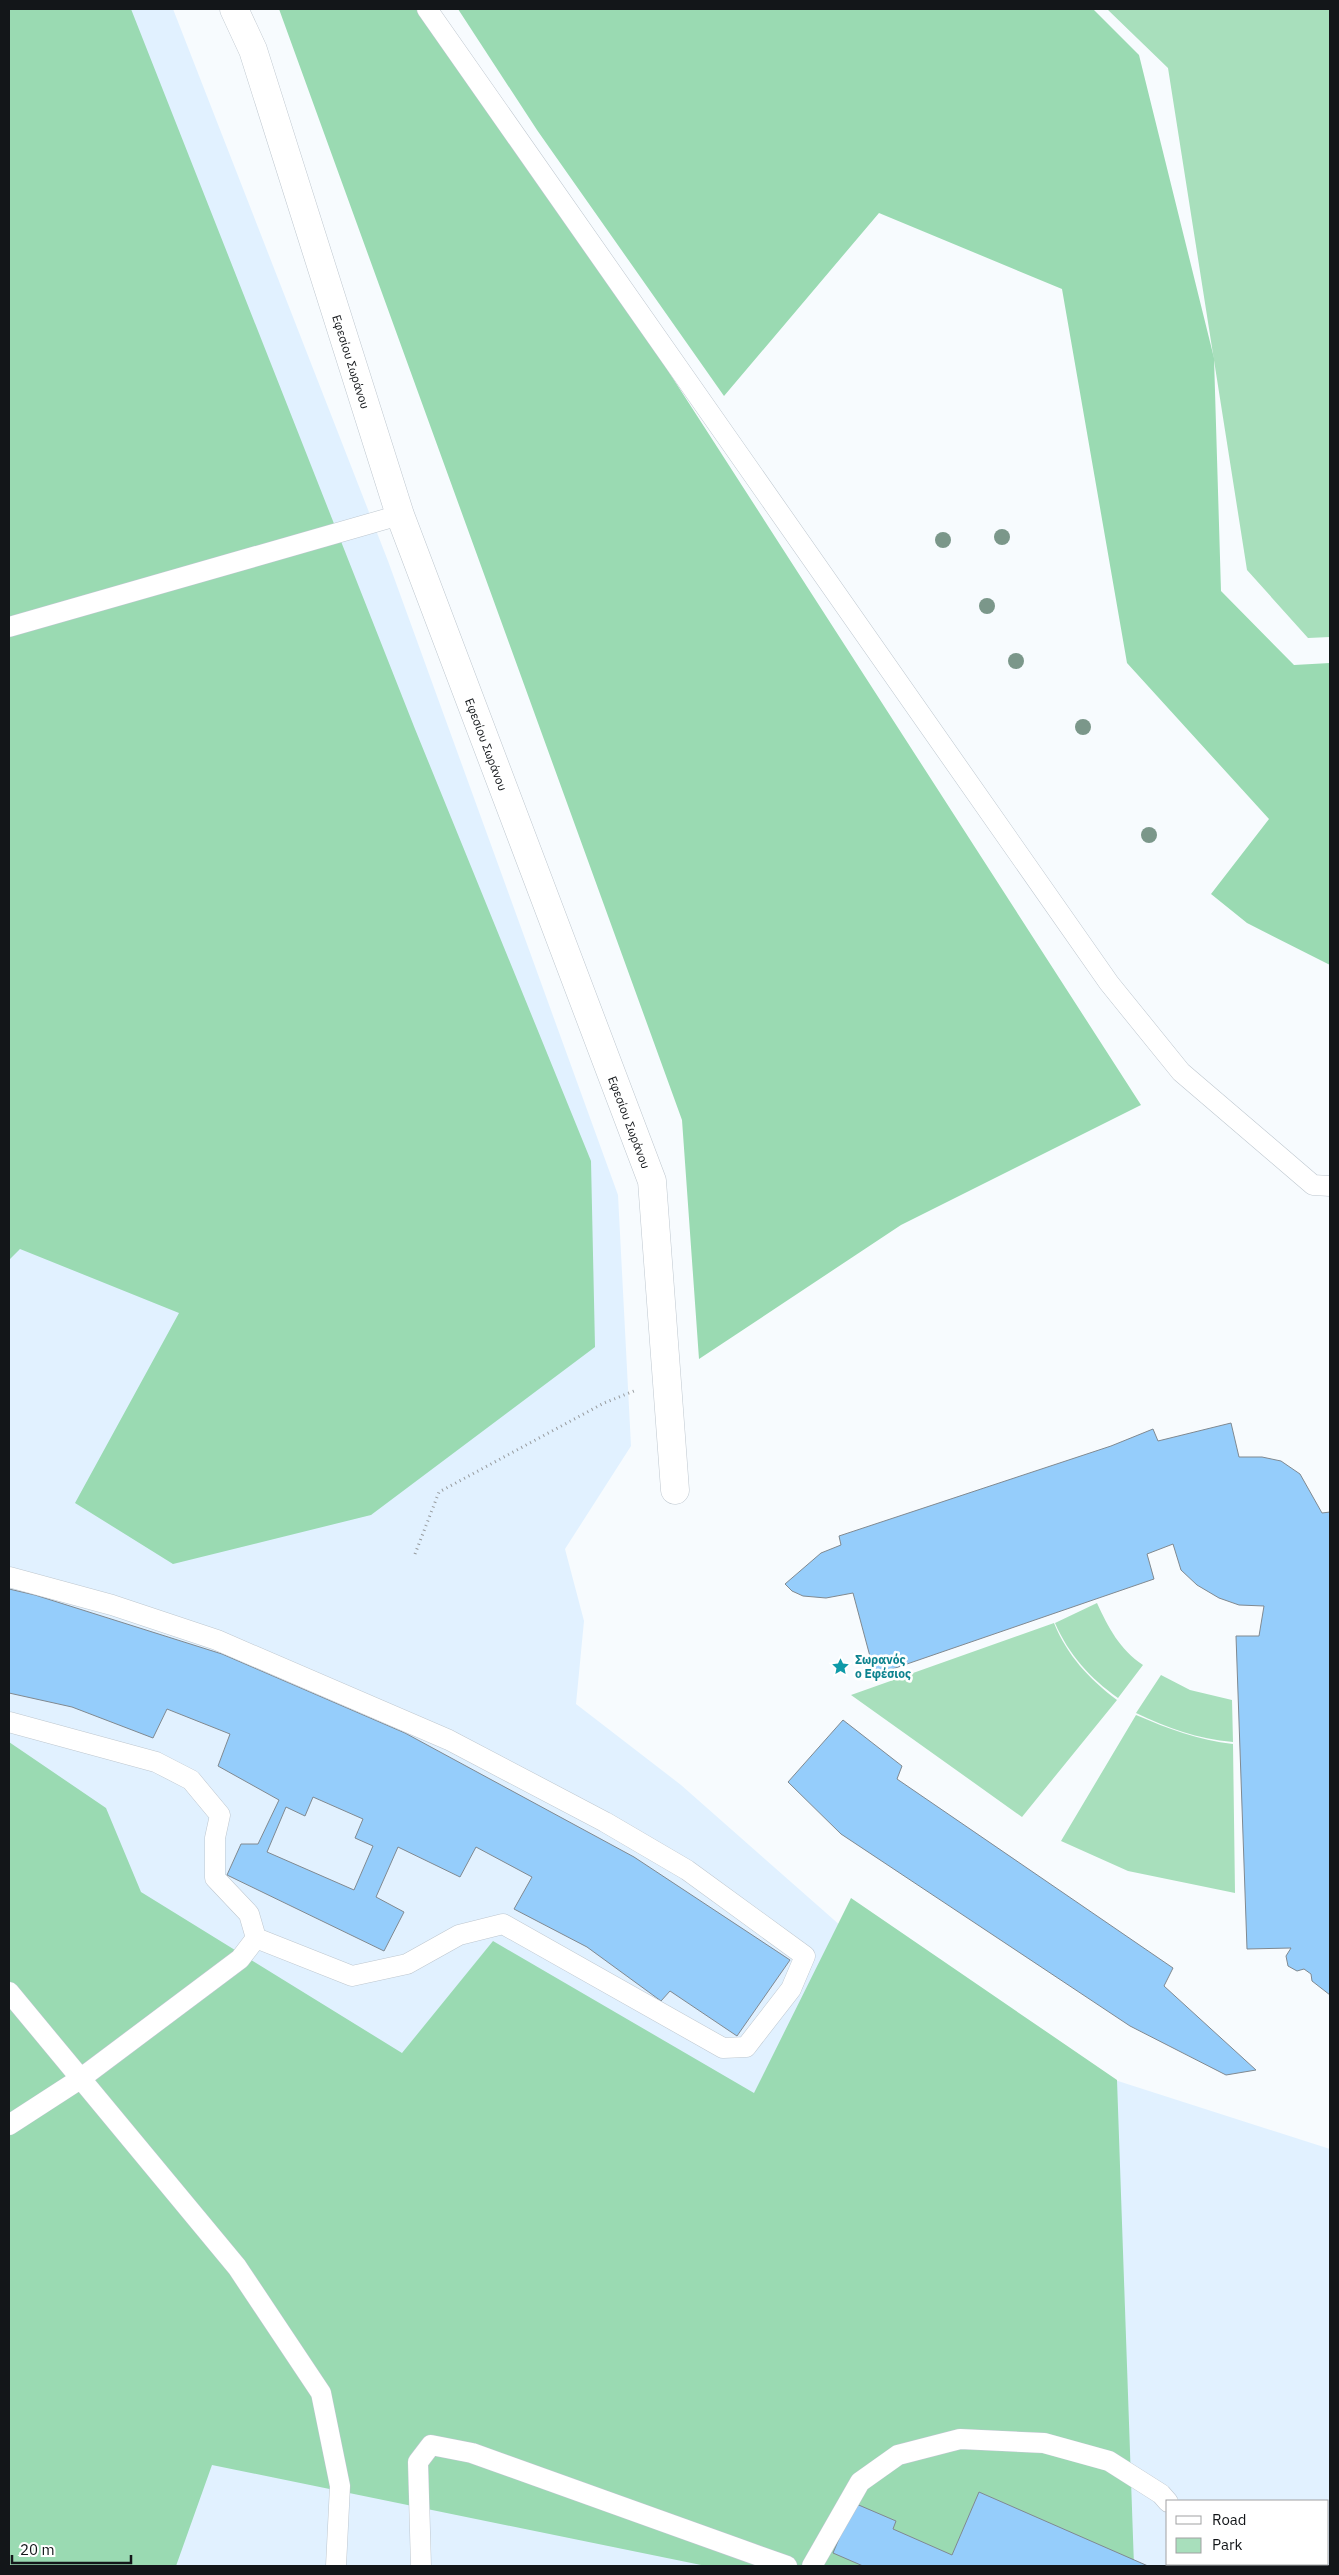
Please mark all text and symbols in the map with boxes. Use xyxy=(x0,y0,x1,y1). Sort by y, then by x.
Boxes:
street label: Εφεσίου Σωράνου xyxy=(330,313,373,411)
street label: Εφεσίου Σωράνου xyxy=(462,696,511,793)
street label: Εφεσίου Σωράνου xyxy=(605,1074,654,1171)
place label: Σωρανός ο Εφέσιος xyxy=(855,1652,911,1681)
place icon: Σωρανός ο Εφέσιος xyxy=(831,1656,851,1676)
legend xyxy=(1166,2500,1329,2565)
text: Road xyxy=(1212,2510,1247,2529)
scale bar xyxy=(12,2532,131,2564)
text: Park xyxy=(1212,2535,1242,2554)
text: 20 m xyxy=(20,2540,55,2559)

